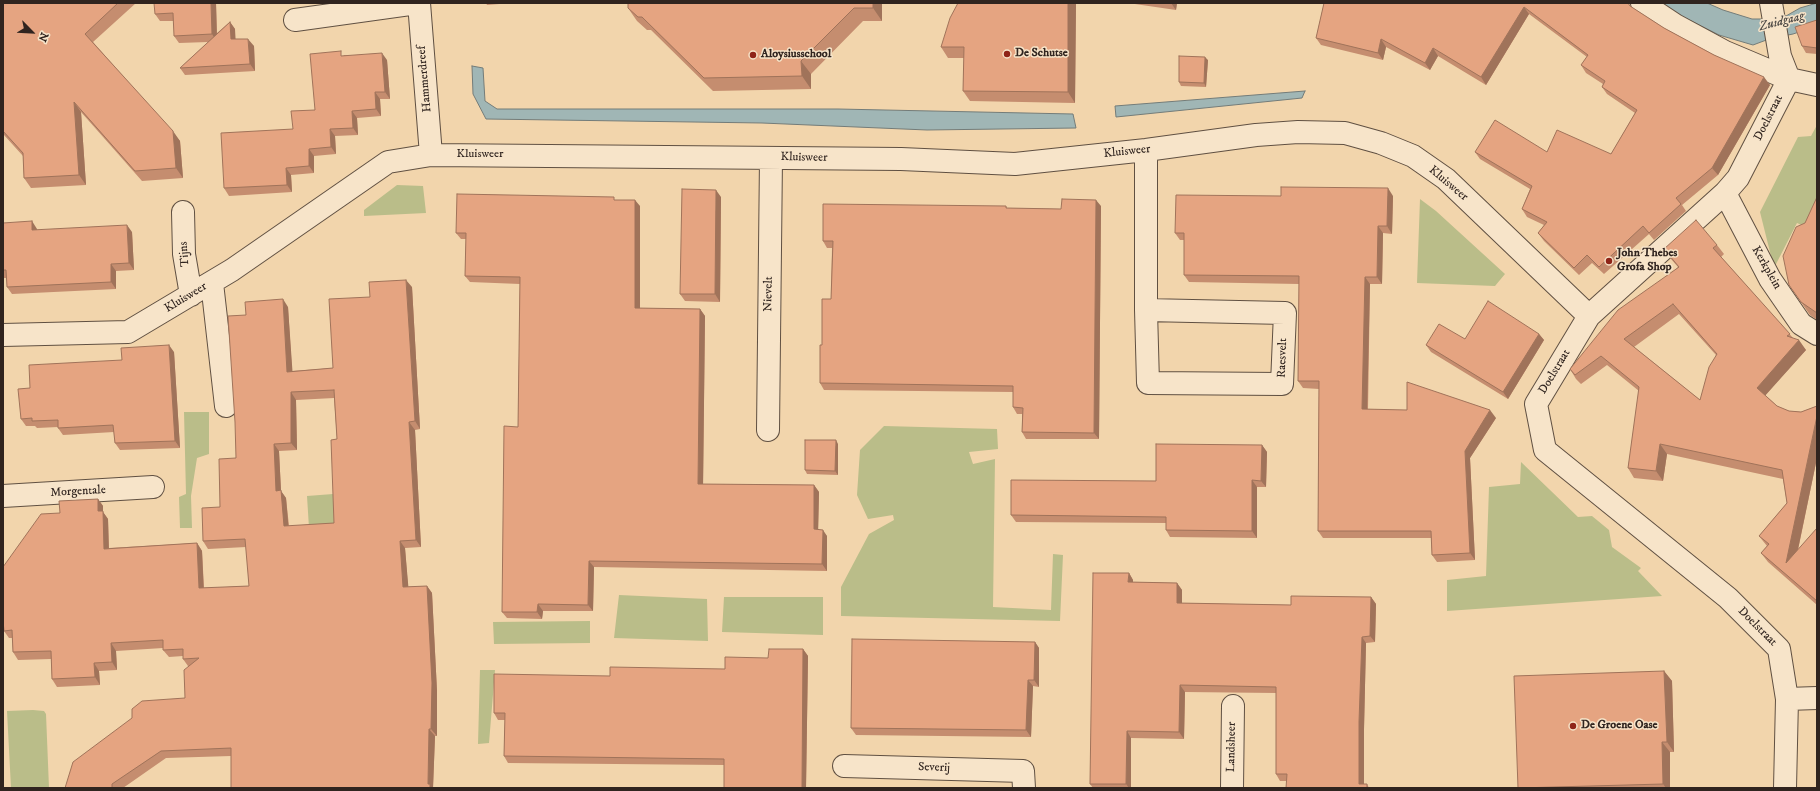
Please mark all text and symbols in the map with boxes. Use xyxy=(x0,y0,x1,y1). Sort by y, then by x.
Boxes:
water label: Zuidgaag xyxy=(1758,9,1806,35)
north arrow xyxy=(12,12,52,52)
text: N xyxy=(35,30,51,44)
street label: Hammerdreef xyxy=(415,45,435,113)
place label: De Schutse xyxy=(1015,47,1068,61)
place label: Aloysiusschool xyxy=(761,48,831,62)
marker: De Schutse xyxy=(1002,49,1012,59)
marker: Aloysiusschool xyxy=(748,50,758,60)
street label: Doelstraat xyxy=(1751,93,1787,143)
street label: Kluisweer xyxy=(1103,142,1151,162)
street label: Kluisweer xyxy=(457,148,503,162)
street label: Kluisweer xyxy=(780,150,828,166)
street label: Kluisweer xyxy=(1425,163,1471,205)
street label: Tijns xyxy=(177,241,193,267)
street label: Kerkplein xyxy=(1748,244,1784,292)
place label: John Thebes Grofa Shop xyxy=(1617,247,1677,275)
marker: John Thebes Grofa Shop xyxy=(1604,256,1614,266)
street label: Nievelt xyxy=(761,276,777,312)
street label: Kluisweer xyxy=(162,280,210,316)
street label: Raesvelt xyxy=(1275,338,1291,378)
street label: Doelstraat xyxy=(1536,347,1574,397)
street label: Morgentale xyxy=(50,483,106,501)
street label: Doelstraat xyxy=(1734,604,1780,650)
place label: De Groene Oase xyxy=(1581,719,1657,733)
marker: De Groene Oase xyxy=(1568,721,1578,731)
street label: Landsheer xyxy=(1224,722,1240,772)
street label: Severij xyxy=(918,760,950,776)

